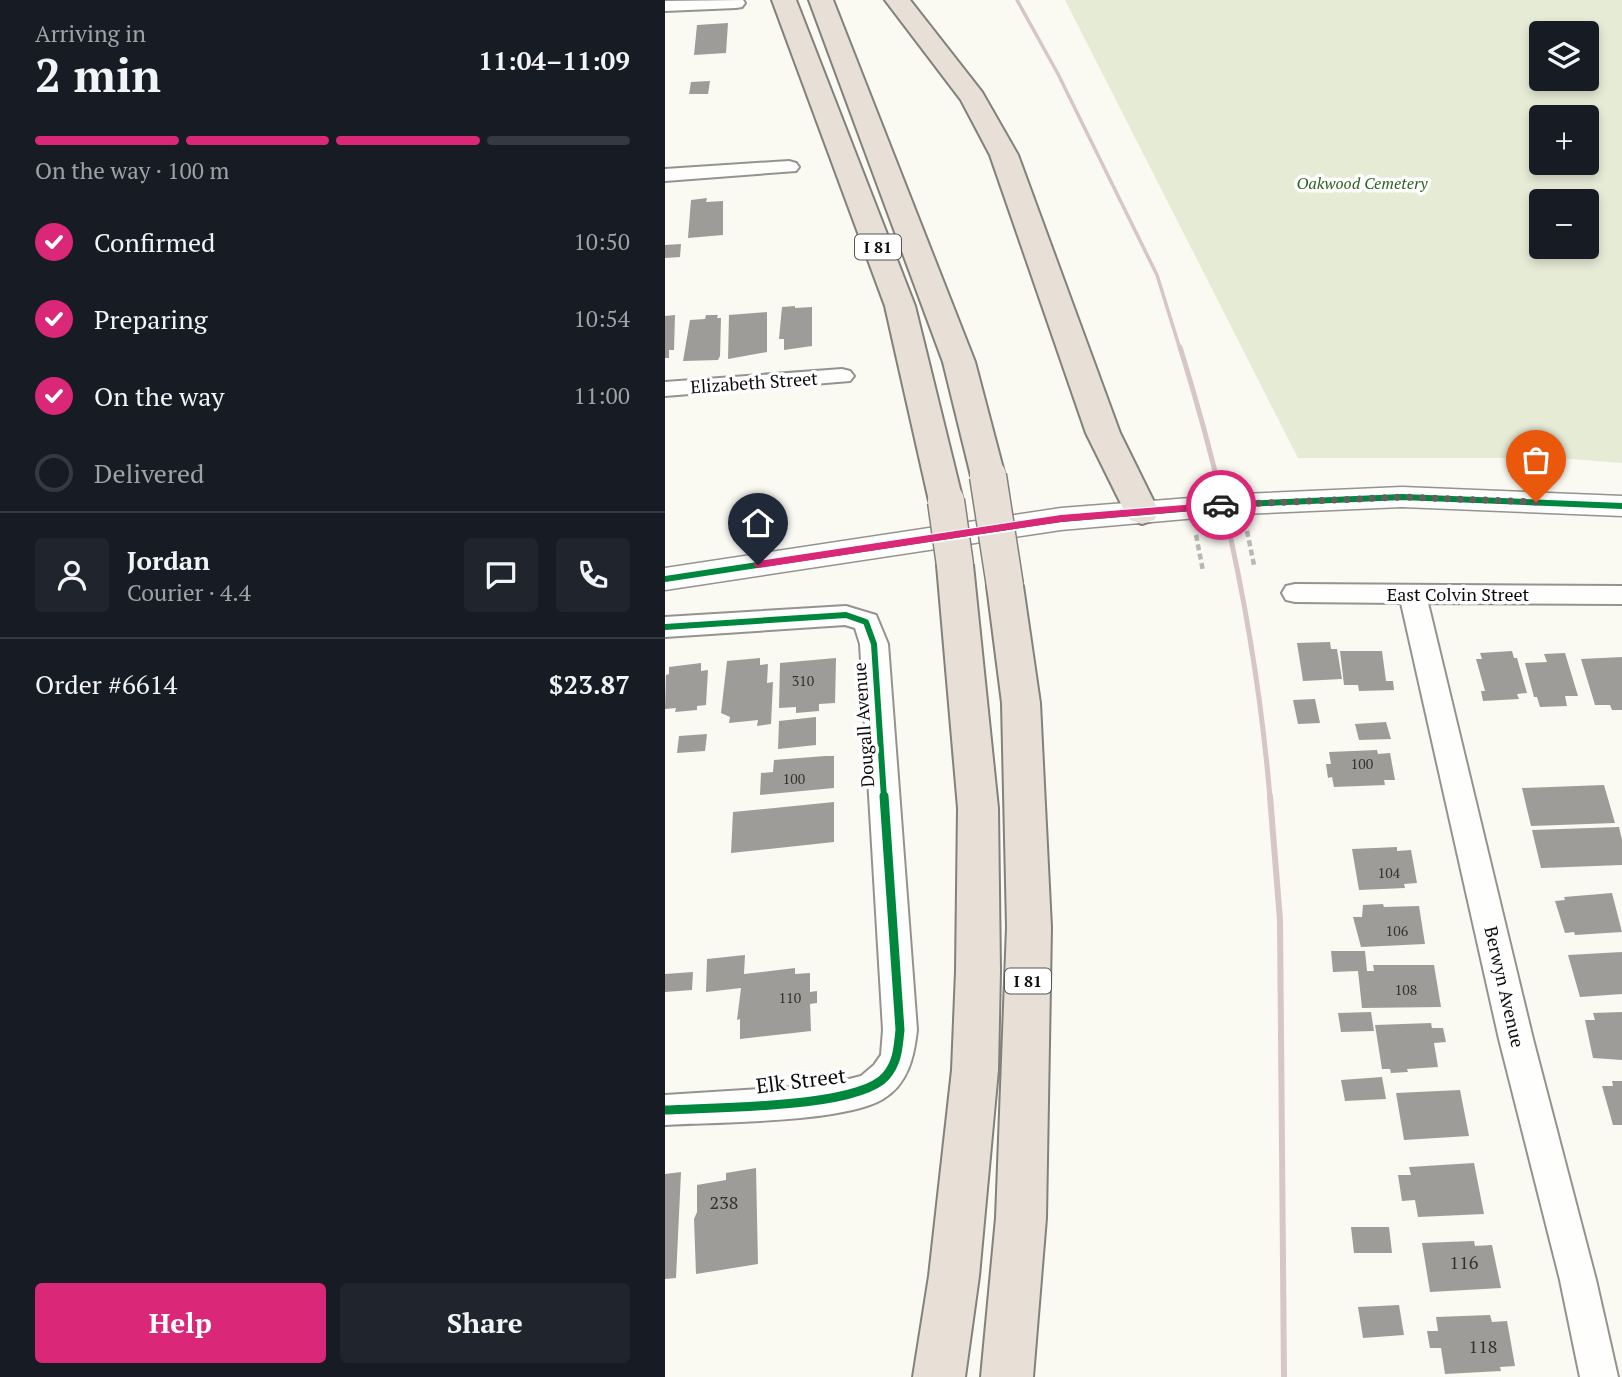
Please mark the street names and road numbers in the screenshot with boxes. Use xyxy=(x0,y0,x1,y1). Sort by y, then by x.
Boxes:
road number: I 81 xyxy=(855,234,901,260)
street label: Elizabeth Street xyxy=(689,366,819,398)
street label: East Colvin Street xyxy=(1387,582,1530,606)
street label: Dougall Avenue xyxy=(847,662,879,788)
street label: Berwyn Avenue xyxy=(1479,924,1531,1050)
road number: I 81 xyxy=(1005,968,1051,993)
street label: Elk Street xyxy=(754,1061,848,1099)

